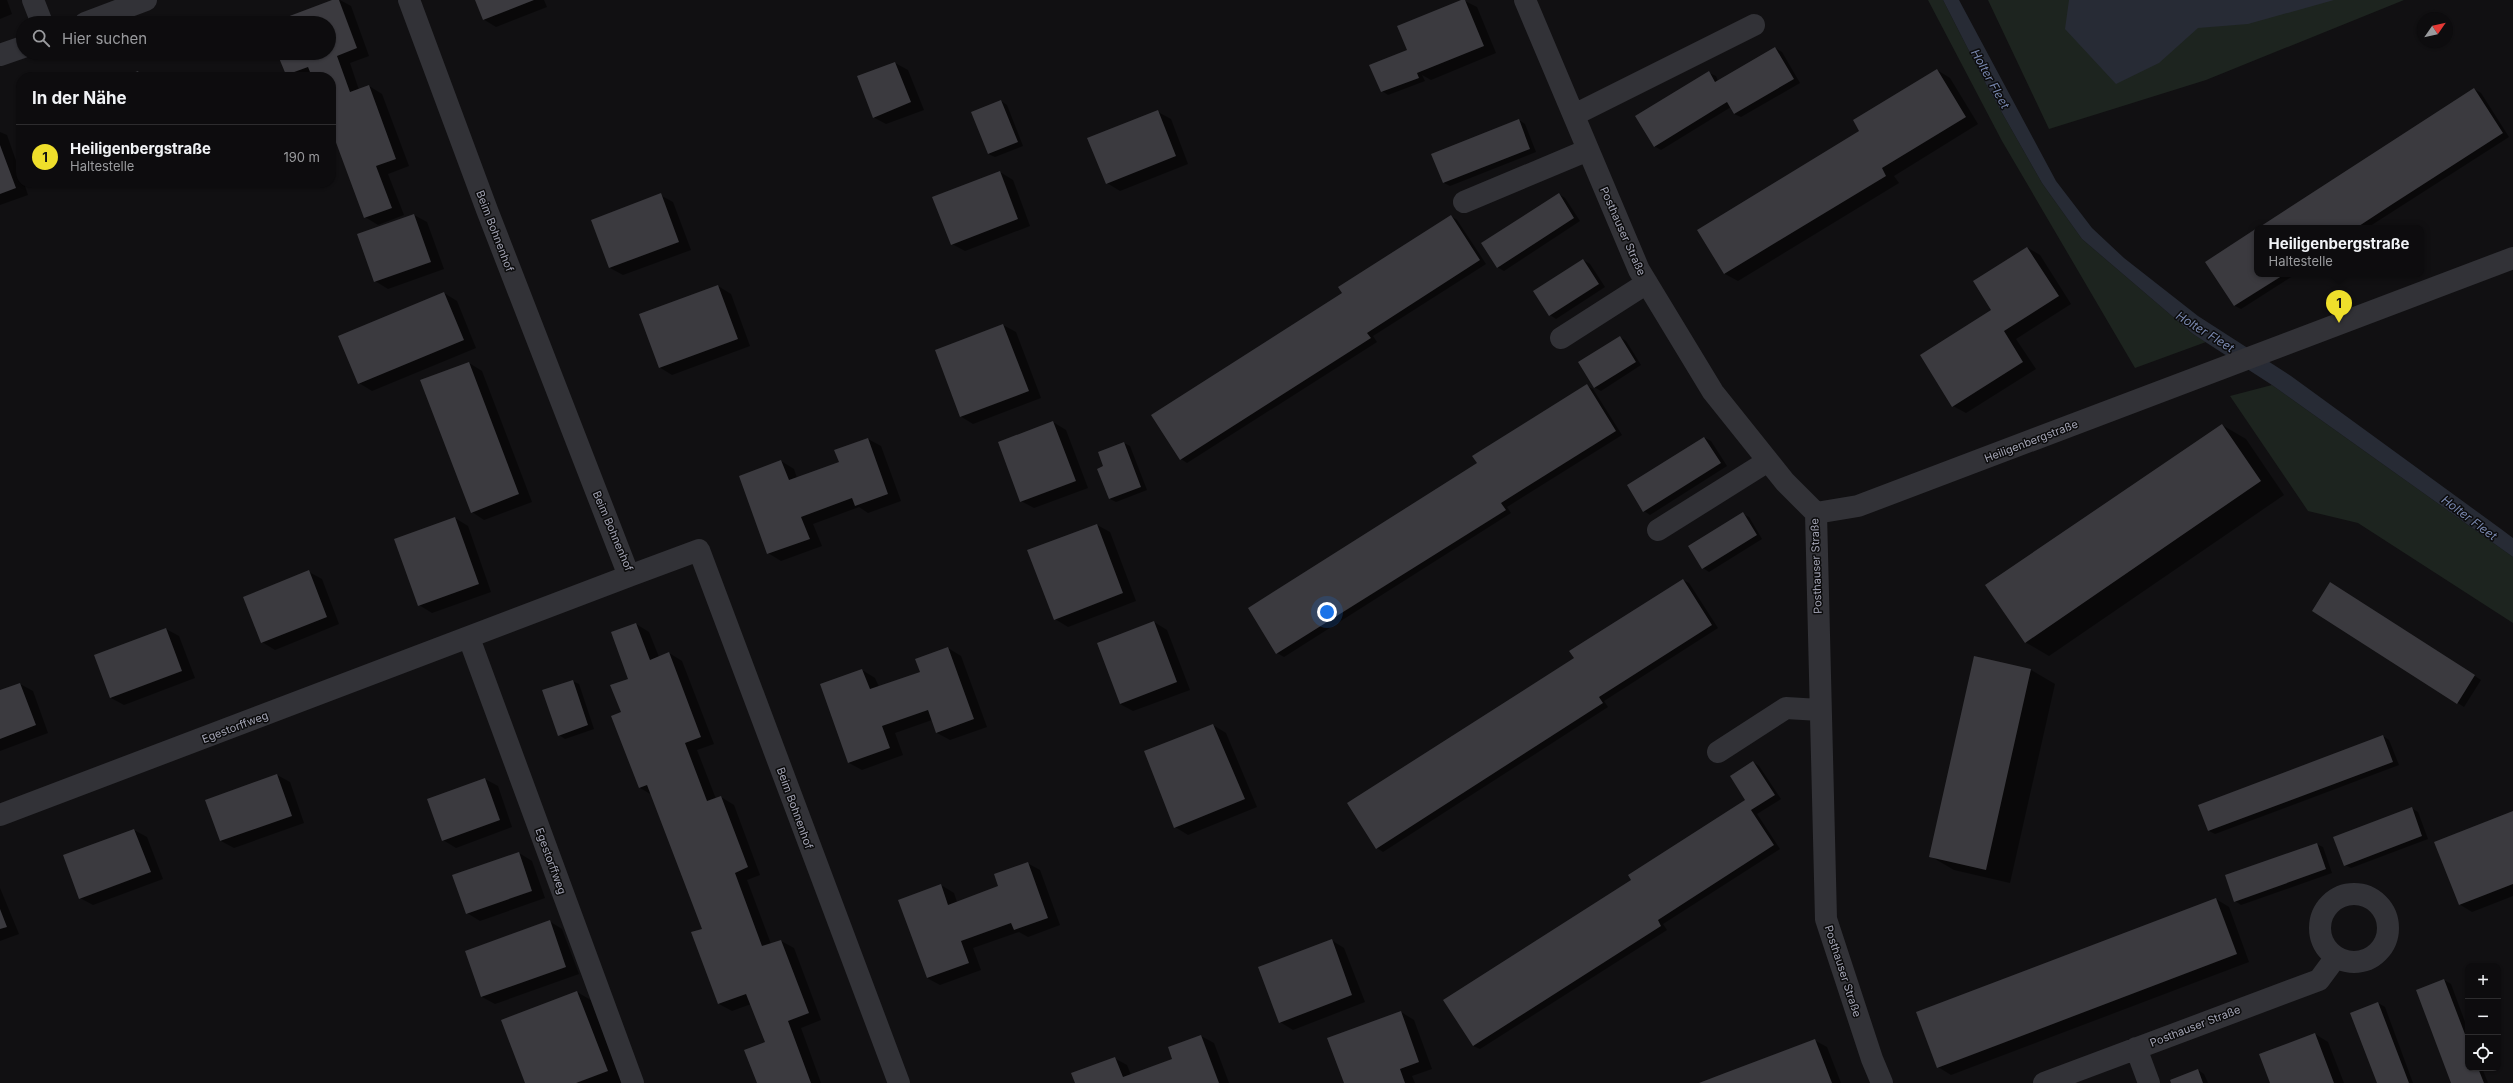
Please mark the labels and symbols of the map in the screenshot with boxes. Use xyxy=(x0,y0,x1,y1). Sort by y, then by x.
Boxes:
north arrow xyxy=(2417,12,2453,48)
water label: Holter Fleet xyxy=(1968,46,2013,112)
street label: Posthauser Straße xyxy=(1597,184,1649,278)
street label: Beim Bohnenhof xyxy=(473,188,517,274)
pin: 1 xyxy=(2326,290,2352,323)
water label: Holter Fleet xyxy=(2173,308,2238,356)
street label: Heiligenbergstraße xyxy=(1982,417,2080,465)
street label: Beim Bohnenhof xyxy=(590,489,636,573)
water label: Holter Fleet xyxy=(2439,492,2501,544)
street label: Posthauser Straße xyxy=(1807,518,1825,614)
your location xyxy=(1317,602,1337,622)
street label: Egestorffweg xyxy=(200,708,270,746)
street label: Beim Bohnenhof xyxy=(774,765,816,851)
street label: Egestorffweg xyxy=(532,826,570,896)
street label: Posthauser Straße xyxy=(1822,923,1864,1019)
street label: Posthauser Straße xyxy=(2148,1002,2242,1050)

